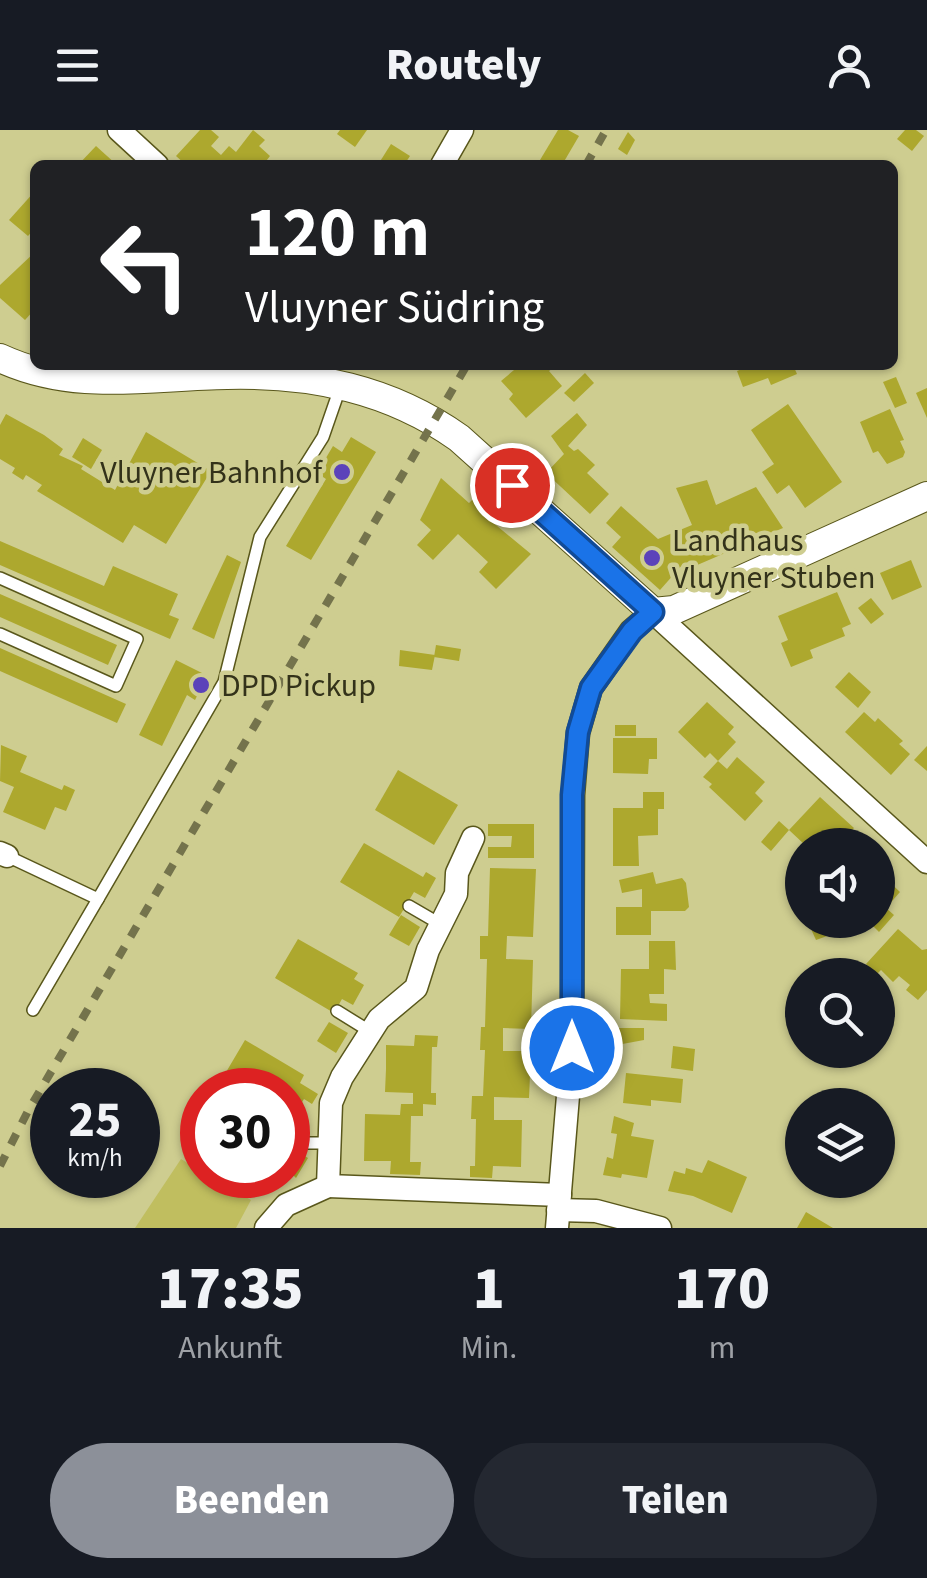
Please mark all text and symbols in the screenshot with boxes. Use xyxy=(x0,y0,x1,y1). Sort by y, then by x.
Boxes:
text: Routely xyxy=(386,33,541,97)
icon: menu xyxy=(50,38,105,93)
icon: person xyxy=(822,38,877,93)
text: 120 m xyxy=(245,183,430,283)
icon: left xyxy=(80,200,210,330)
text: Vluyner Südring xyxy=(245,276,544,340)
pin xyxy=(470,443,555,528)
place label: Vluyner Bahnhof xyxy=(100,450,324,496)
icon: arrive xyxy=(485,458,540,513)
marker: Vluyner Bahnhof xyxy=(331,461,353,483)
place label: Landhaus Vluyner Stuben xyxy=(672,518,876,601)
marker: Landhaus Vluyner Stuben xyxy=(641,547,663,569)
place label: DPD Pickup xyxy=(221,663,376,709)
marker: DPD Pickup xyxy=(190,674,212,696)
map controls xyxy=(785,828,895,1198)
button: sound xyxy=(785,828,895,938)
button: search xyxy=(785,958,895,1068)
position arrow xyxy=(520,996,624,1100)
speed limit sign: 30 xyxy=(180,1068,310,1198)
text: 25 xyxy=(69,1085,121,1156)
button: layers xyxy=(785,1088,895,1198)
text: km/h xyxy=(67,1140,123,1176)
text: 17:35 xyxy=(157,1247,304,1332)
text: 1 xyxy=(473,1247,505,1332)
text: 170 xyxy=(674,1247,770,1332)
text: Ankunft xyxy=(178,1325,282,1371)
text: Min. xyxy=(461,1325,517,1371)
text: m xyxy=(709,1325,735,1371)
button: Beenden xyxy=(50,1443,454,1558)
button: Teilen xyxy=(474,1443,877,1558)

